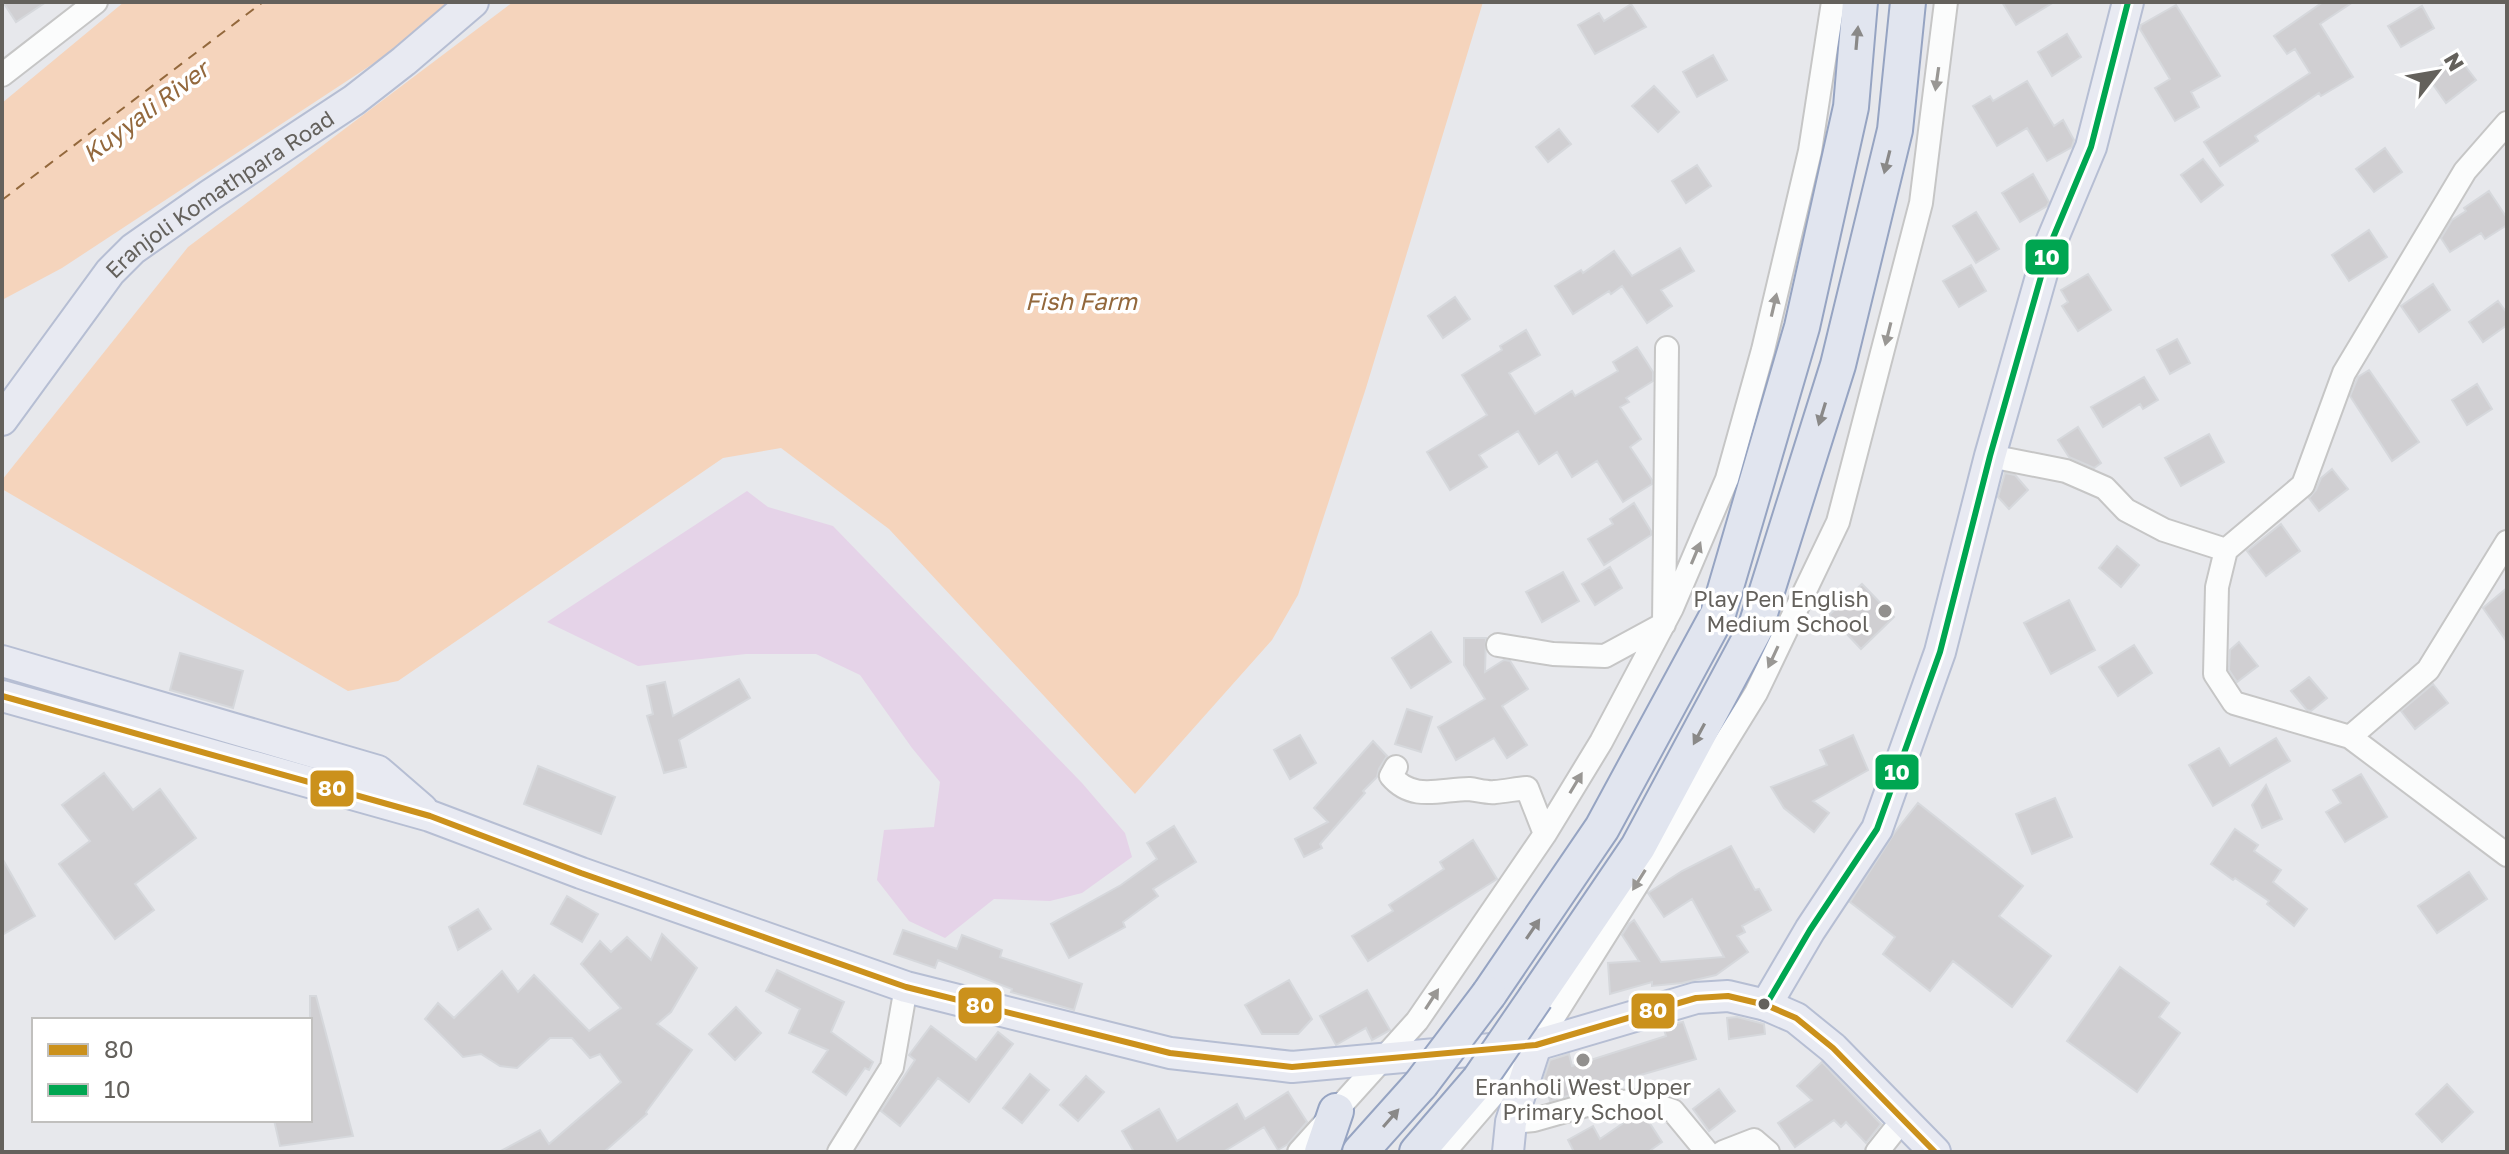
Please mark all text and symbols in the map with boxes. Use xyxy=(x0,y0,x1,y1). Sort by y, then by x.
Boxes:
one-way arrow xyxy=(1851,25,1864,50)
north arrow xyxy=(2397,32,2477,112)
text: N xyxy=(2439,47,2470,76)
water label: Kuyyali River xyxy=(76,52,217,169)
one-way arrow xyxy=(1930,67,1943,92)
street label: Eranjoli Komathpara Road xyxy=(99,104,338,283)
one-way arrow xyxy=(1880,150,1893,175)
line badge: 10 xyxy=(2024,238,2070,276)
text: 10 xyxy=(2034,243,2060,270)
water label: Fish Farm xyxy=(1025,286,1139,315)
one-way arrow xyxy=(1768,292,1780,317)
one-way arrow xyxy=(1881,322,1893,347)
one-way arrow xyxy=(1816,403,1828,427)
one-way arrow xyxy=(1689,541,1702,564)
place label: Play Pen English Medium School xyxy=(1693,585,1869,637)
marker: Play Pen English Medium School xyxy=(1876,602,1894,620)
one-way arrow xyxy=(1766,645,1780,669)
one-way arrow xyxy=(1692,722,1706,745)
line badge: 10 xyxy=(1874,753,1920,791)
text: 10 xyxy=(1884,758,1910,785)
line badge: 80 xyxy=(309,769,355,808)
one-way arrow xyxy=(1569,772,1583,794)
text: 80 xyxy=(318,774,346,801)
one-way arrow xyxy=(1633,869,1647,891)
one-way arrow xyxy=(1525,919,1540,940)
line badge: 80 xyxy=(957,986,1003,1025)
one-way arrow xyxy=(1424,988,1438,1010)
text: 80 xyxy=(966,991,994,1018)
line badge: 80 xyxy=(1630,992,1676,1030)
text: 80 xyxy=(1639,996,1667,1023)
unlabelled marker xyxy=(1756,996,1772,1012)
legend xyxy=(32,1018,312,1122)
text: 80 xyxy=(104,1034,134,1063)
marker: Eranholi West Upper Primary School xyxy=(1574,1051,1592,1069)
place label: Eranholi West Upper Primary School xyxy=(1475,1073,1692,1125)
text: 10 xyxy=(104,1074,131,1103)
one-way arrow xyxy=(1381,1108,1399,1127)

